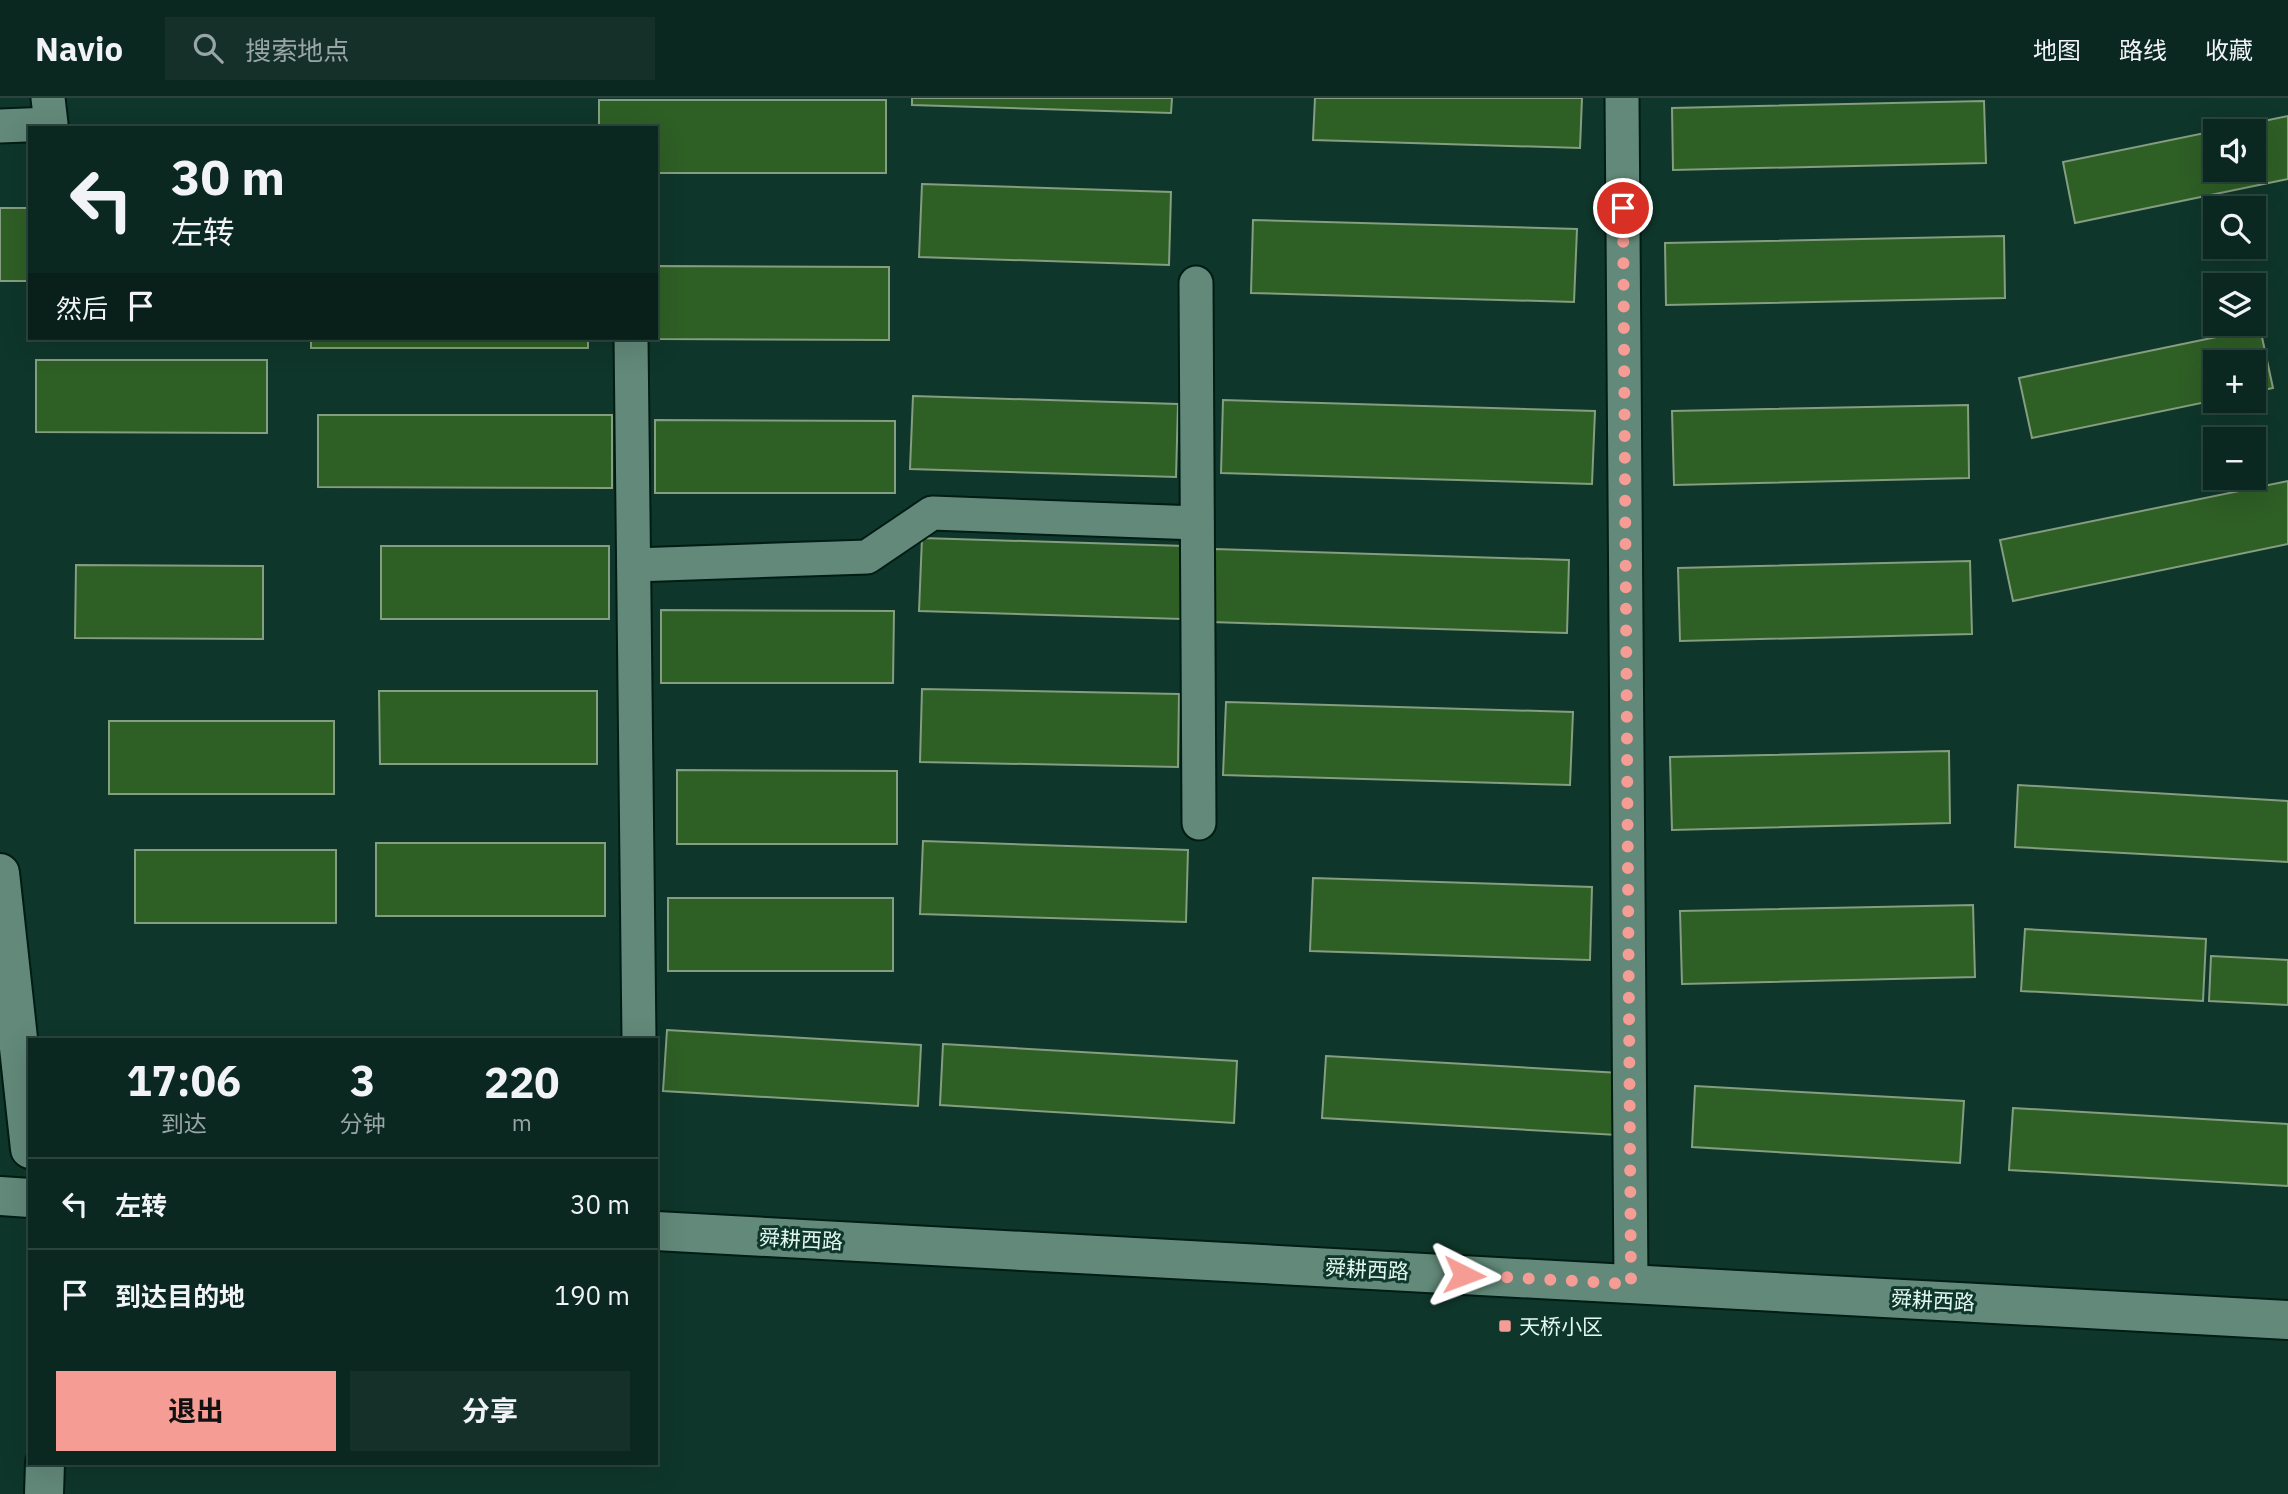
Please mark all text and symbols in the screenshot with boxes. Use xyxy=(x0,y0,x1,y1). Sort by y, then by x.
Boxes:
search box xyxy=(165,17,655,80)
text: Navio xyxy=(35,27,123,70)
icon: search xyxy=(189,29,227,67)
text: 搜索地点 xyxy=(245,33,349,67)
text: 地图 xyxy=(2033,34,2081,66)
text: 路线 xyxy=(2119,34,2167,66)
text: 收藏 xyxy=(2205,34,2253,66)
map controls xyxy=(2203,119,2266,490)
button: sound xyxy=(2203,119,2266,182)
text: 30 m xyxy=(171,145,285,208)
icon: left xyxy=(56,154,147,245)
pin xyxy=(1593,178,1653,238)
icon: arrive xyxy=(1604,189,1642,227)
button: search xyxy=(2203,196,2266,259)
text: 左转 xyxy=(171,211,235,253)
button: layers xyxy=(2203,273,2266,336)
icon: arrive xyxy=(122,287,160,325)
text: 然后 xyxy=(56,291,108,325)
button: + xyxy=(2203,350,2266,413)
button: − xyxy=(2203,427,2266,490)
text: 17:06 xyxy=(126,1053,241,1108)
text: 3 xyxy=(350,1053,375,1108)
text: 220 xyxy=(484,1055,560,1110)
text: m xyxy=(512,1107,532,1137)
text: 到达 xyxy=(161,1108,207,1138)
text: 分钟 xyxy=(340,1108,386,1138)
icon: left xyxy=(56,1185,94,1223)
text: 30 m xyxy=(570,1187,630,1221)
text: 左转 xyxy=(115,1188,167,1222)
street label: 舜耕西路 xyxy=(758,1223,844,1255)
position arrow xyxy=(1427,1238,1501,1312)
street label: 舜耕西路 xyxy=(1324,1253,1410,1285)
icon: arrive xyxy=(56,1276,94,1314)
text: 190 m xyxy=(554,1278,630,1312)
text: 到达目的地 xyxy=(115,1279,245,1313)
street label: 舜耕西路 xyxy=(1890,1284,1976,1316)
place label: 天桥小区 xyxy=(1519,1312,1603,1340)
marker: 天桥小区 xyxy=(1497,1318,1513,1334)
button: 退出 xyxy=(56,1371,336,1451)
button: 分享 xyxy=(350,1371,630,1451)

